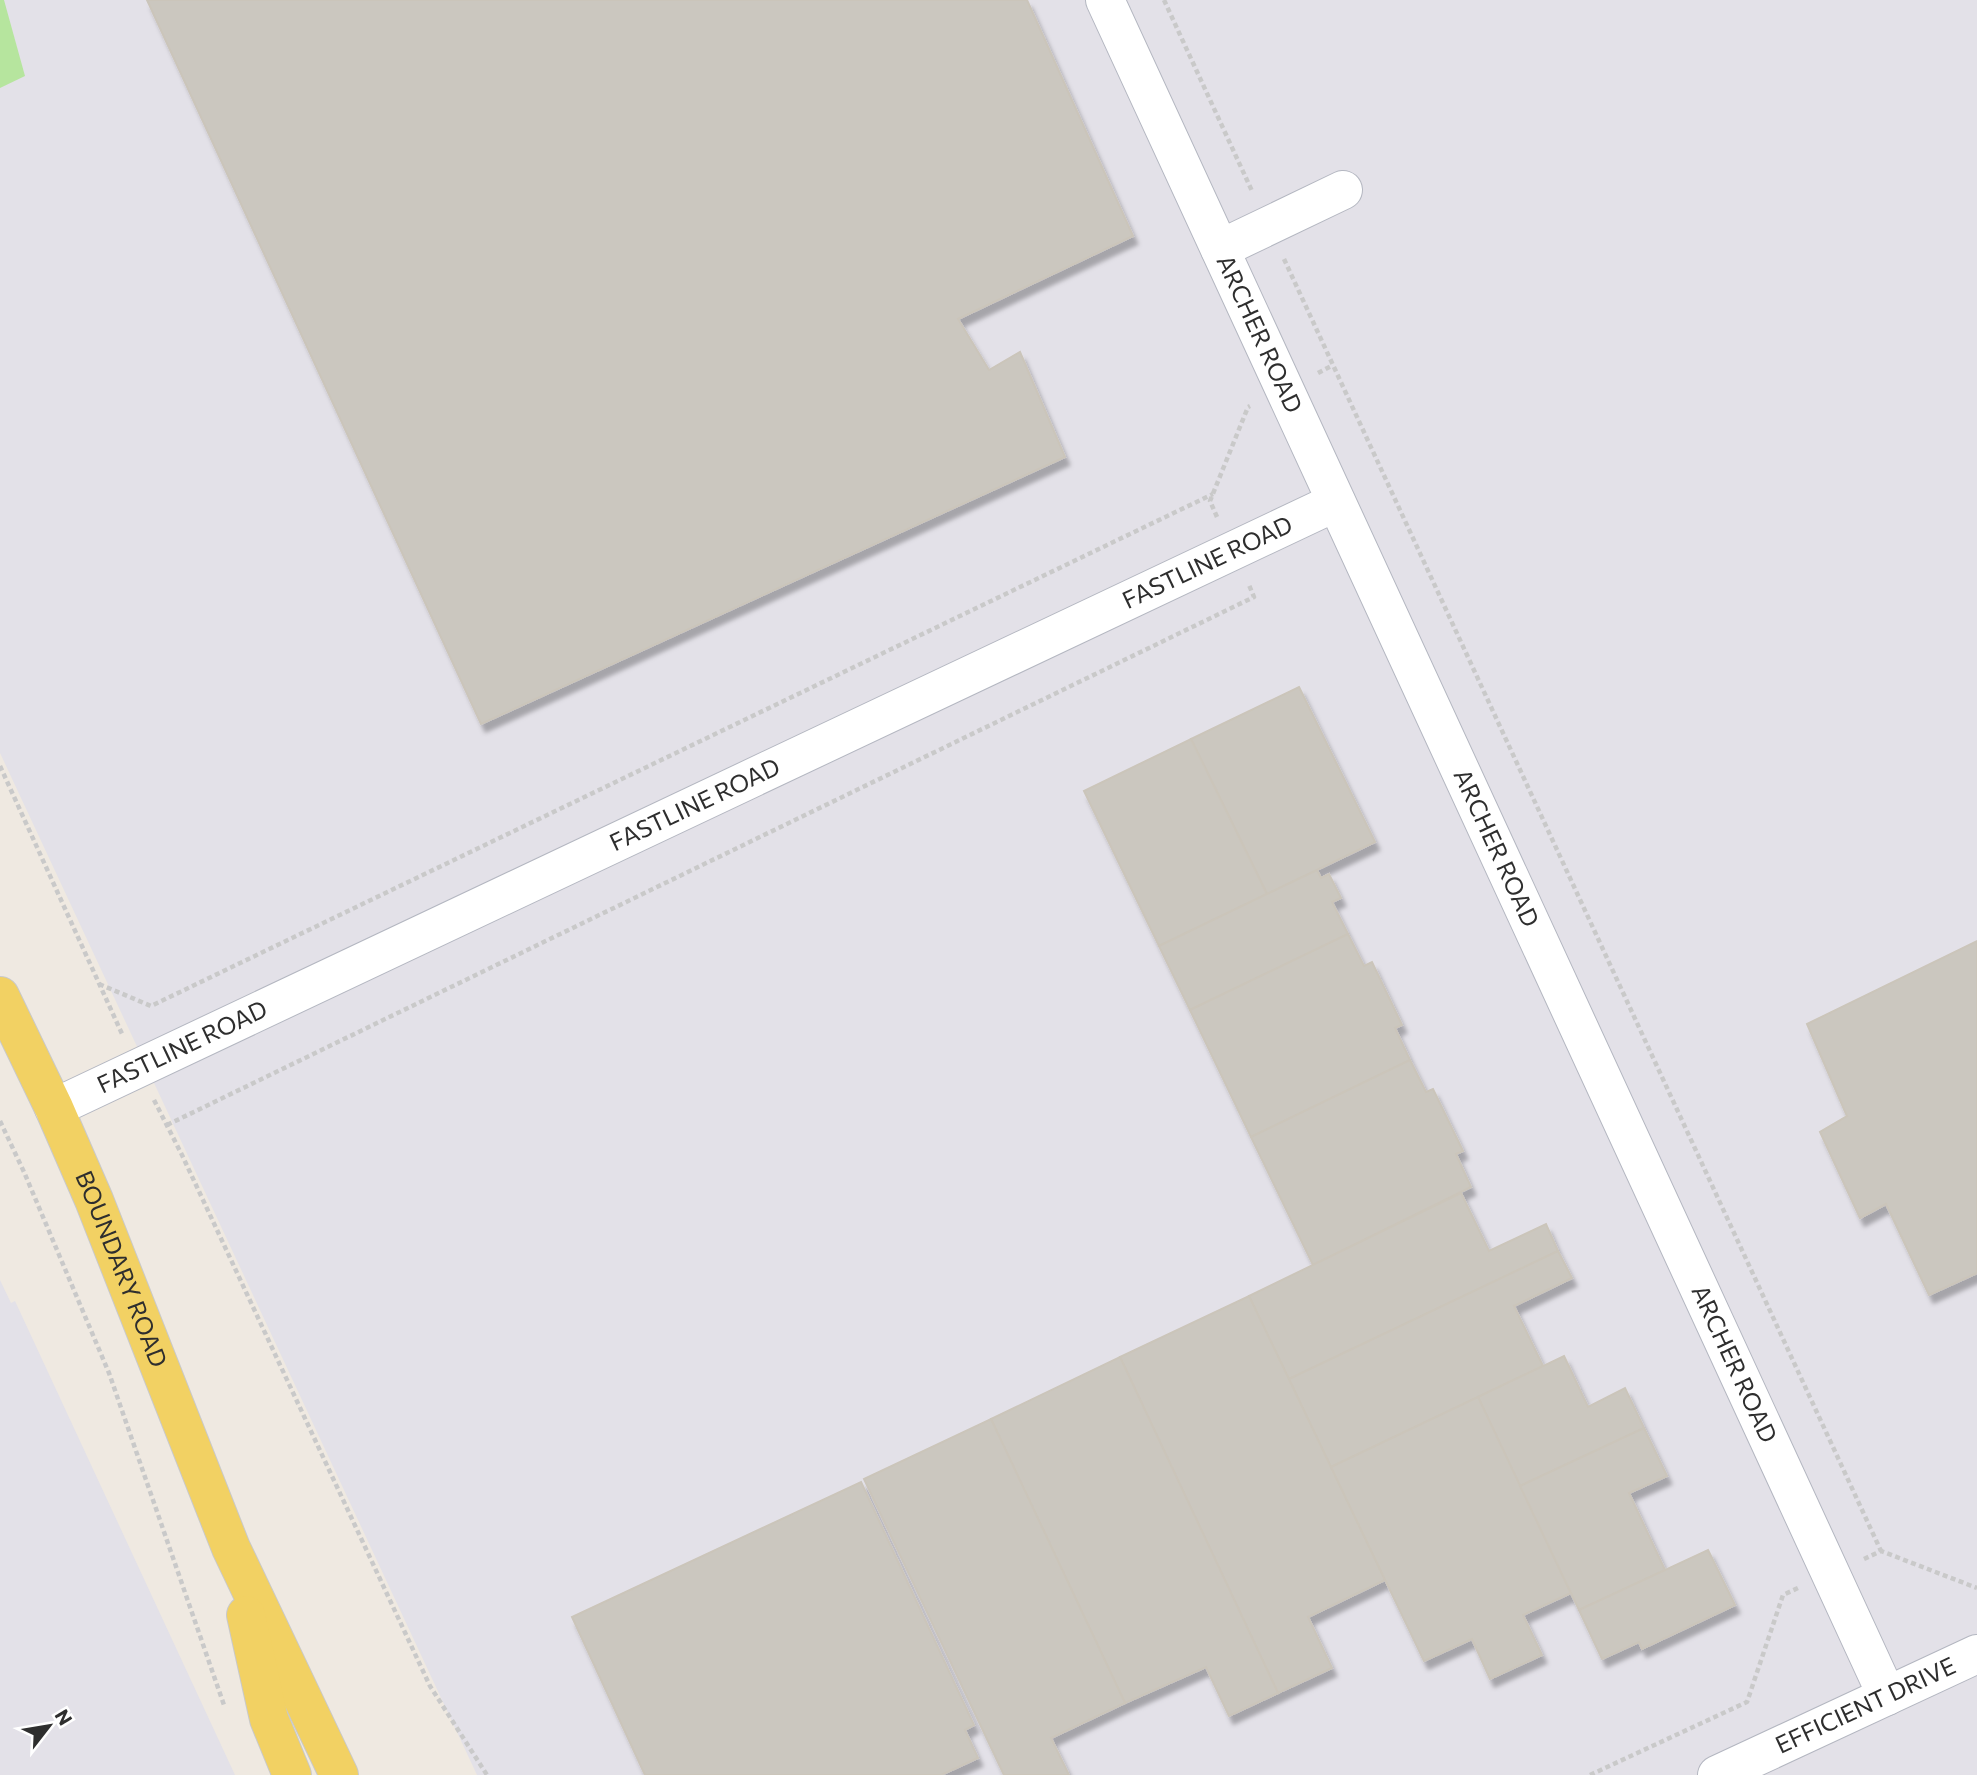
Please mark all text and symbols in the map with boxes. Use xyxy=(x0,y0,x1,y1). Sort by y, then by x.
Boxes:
street label: ARCHER ROAD xyxy=(1212,250,1309,417)
street label: FASTLINE ROAD xyxy=(1117,509,1297,614)
street label: FASTLINE ROAD xyxy=(605,751,784,856)
street label: ARCHER ROAD xyxy=(1449,764,1546,931)
street label: FASTLINE ROAD xyxy=(92,993,271,1099)
street label: BOUNDARY ROAD xyxy=(70,1166,174,1371)
street label: ARCHER ROAD xyxy=(1686,1280,1784,1447)
street label: EFFICIENT DRIVE xyxy=(1770,1650,1960,1759)
north arrow xyxy=(14,1691,84,1761)
text: N xyxy=(50,1705,78,1729)

